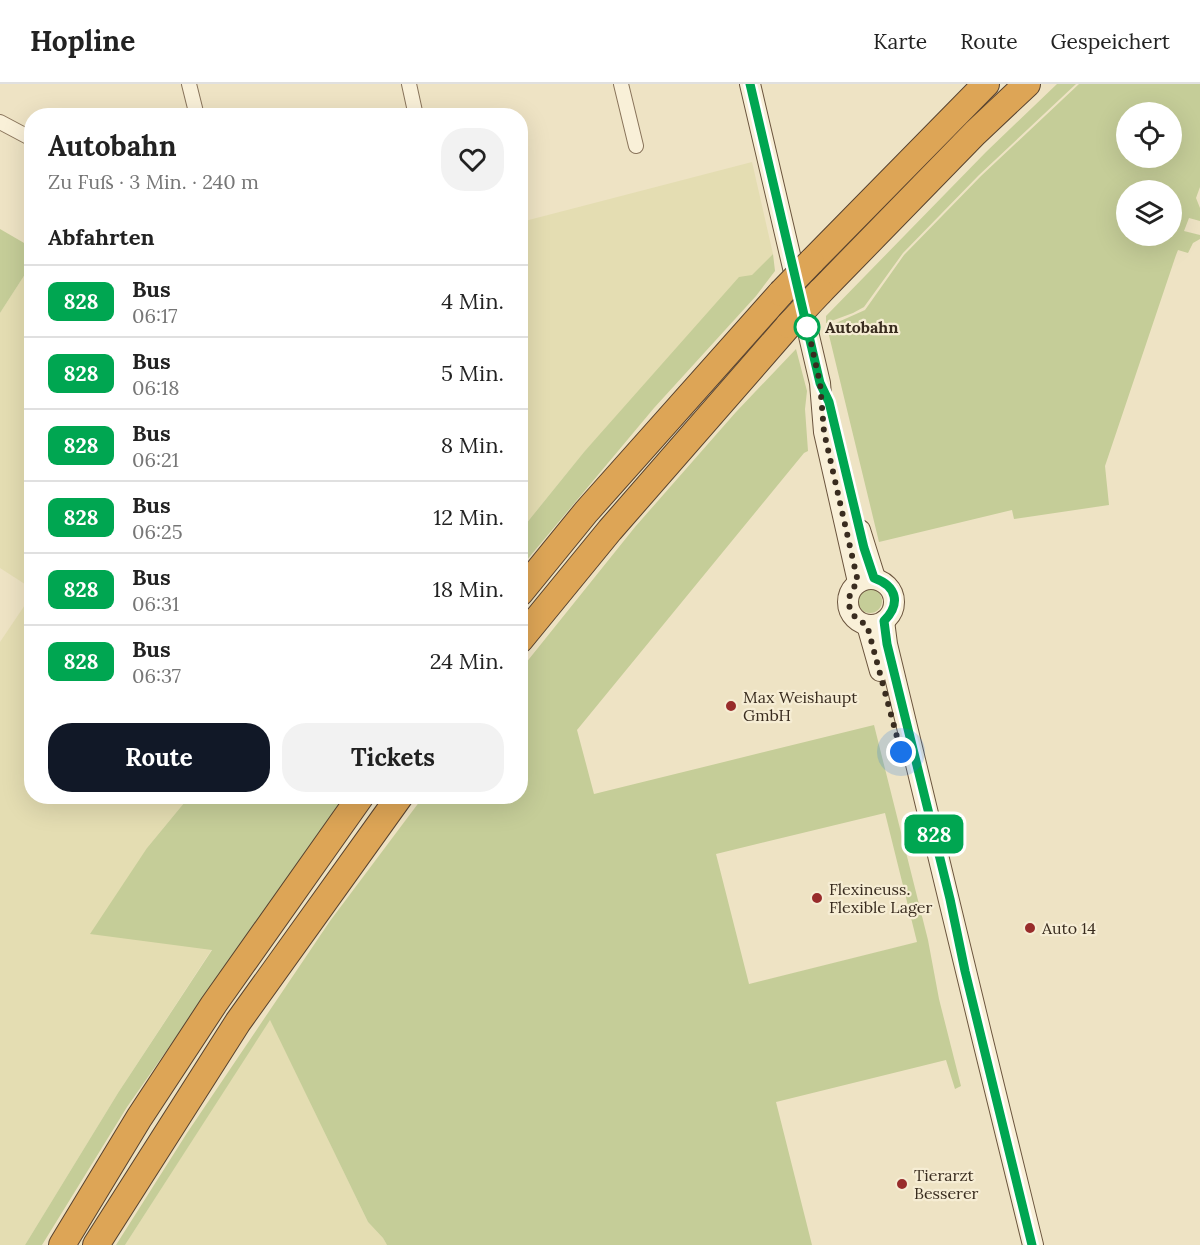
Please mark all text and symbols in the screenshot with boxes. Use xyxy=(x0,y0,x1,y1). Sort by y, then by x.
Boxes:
text: Hopline xyxy=(30,23,135,59)
text: Karte xyxy=(873,28,927,55)
text: Route xyxy=(960,28,1018,55)
text: Gespeichert xyxy=(1051,28,1170,55)
map controls xyxy=(1116,102,1182,246)
button: locate xyxy=(1116,102,1182,168)
text: Autobahn xyxy=(48,128,177,164)
button: heart xyxy=(441,128,504,191)
text: Zu Fuß · 3 Min. · 240 m xyxy=(48,169,259,194)
button: layers xyxy=(1116,180,1182,246)
text: Abfahrten xyxy=(48,223,155,251)
text: Bus xyxy=(132,275,171,303)
text: 4 Min. xyxy=(441,287,504,315)
text: 828 xyxy=(63,288,99,315)
text: 06:17 xyxy=(132,303,177,328)
marker: Autobahn xyxy=(794,314,820,340)
place label: Autobahn xyxy=(825,317,898,337)
text: Bus xyxy=(132,347,171,375)
text: 5 Min. xyxy=(441,359,504,387)
text: 828 xyxy=(63,360,99,387)
text: 06:18 xyxy=(132,375,180,400)
text: Bus xyxy=(132,419,171,447)
text: 8 Min. xyxy=(441,431,504,459)
text: 828 xyxy=(63,432,99,459)
text: 06:21 xyxy=(132,447,179,472)
text: Bus xyxy=(132,491,171,519)
text: 12 Min. xyxy=(433,503,504,531)
text: 828 xyxy=(63,504,99,531)
text: 06:25 xyxy=(132,519,183,544)
text: Bus xyxy=(132,563,171,591)
text: 18 Min. xyxy=(433,575,504,603)
text: 828 xyxy=(63,576,99,603)
text: 06:31 xyxy=(132,591,179,616)
text: Bus xyxy=(132,635,171,663)
text: 24 Min. xyxy=(430,647,504,675)
text: 828 xyxy=(63,648,99,675)
text: 06:37 xyxy=(132,663,181,688)
place label: Max Weishaupt GmbH xyxy=(743,687,858,725)
marker: Max Weishaupt GmbH xyxy=(724,699,738,713)
button: Route xyxy=(48,723,270,792)
button: Tickets xyxy=(282,723,504,792)
your location xyxy=(886,737,916,767)
line badge: 828 xyxy=(900,814,968,854)
text: 828 xyxy=(916,821,952,848)
place label: Flexineuss. Flexible Lager xyxy=(829,879,933,917)
marker: Flexineuss. Flexible Lager xyxy=(810,891,824,905)
place label: Auto 14 xyxy=(1041,918,1096,938)
marker: Auto 14 xyxy=(1023,921,1037,935)
place label: Tierarzt Besserer xyxy=(914,1165,979,1203)
marker: Tierarzt Besserer xyxy=(895,1177,909,1191)

